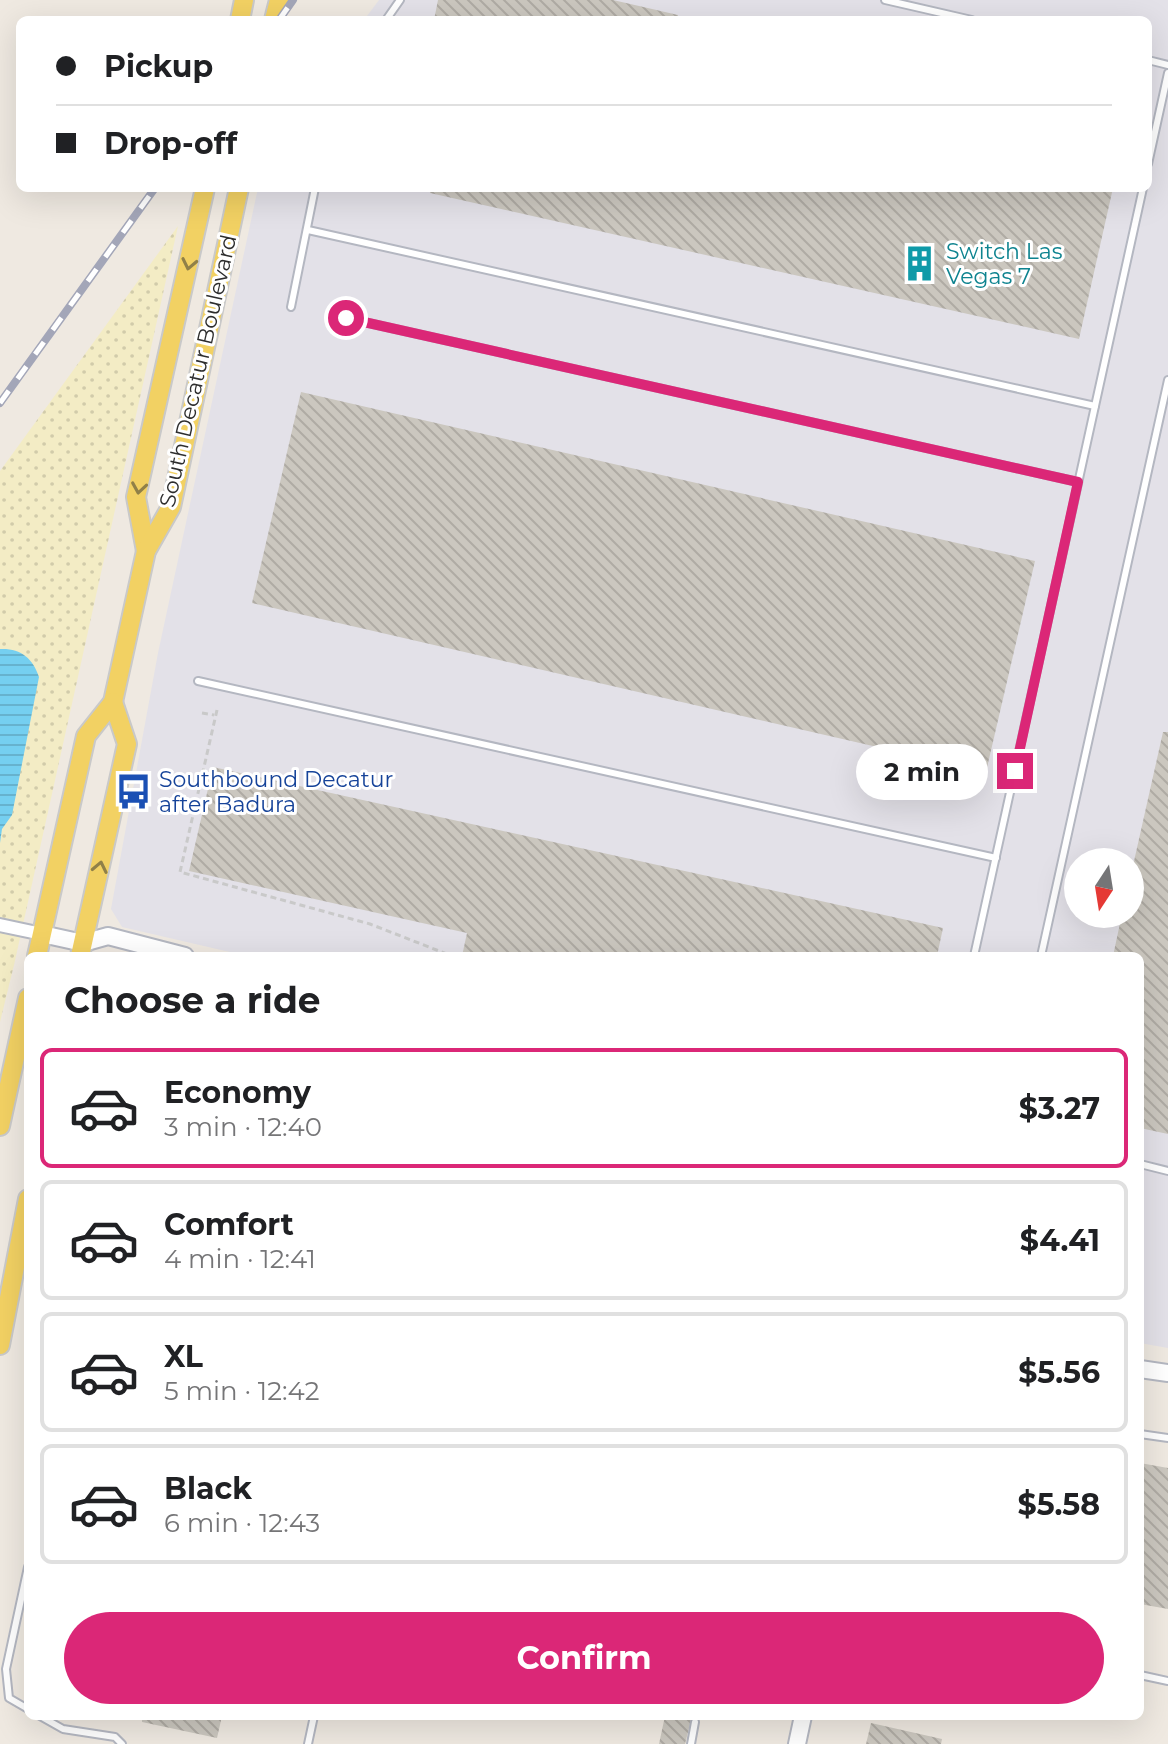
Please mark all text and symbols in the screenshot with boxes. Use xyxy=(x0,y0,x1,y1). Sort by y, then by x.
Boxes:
text: Pickup xyxy=(104,48,213,85)
text: Drop-off xyxy=(104,125,237,162)
street label: South Decatur Boulevard xyxy=(153,232,243,510)
place label: Switch Las Vegas 7 xyxy=(946,238,1063,290)
building icon: Switch Las Vegas 7 xyxy=(901,245,939,283)
one-way arrow xyxy=(181,257,198,271)
route start xyxy=(328,300,364,336)
one-way arrow xyxy=(131,482,148,495)
callout: 2 min xyxy=(855,743,987,799)
route end xyxy=(997,753,1033,789)
text: 2 min xyxy=(884,756,960,788)
place label: Southbound Decatur after Badura xyxy=(159,766,393,818)
bus stop icon: Southbound Decatur after Badura xyxy=(114,773,152,811)
north arrow xyxy=(1064,848,1144,928)
map controls xyxy=(1064,848,1144,928)
one-way arrow xyxy=(91,861,108,875)
text: Choose a ride xyxy=(64,978,321,1022)
icon: car xyxy=(68,1072,140,1144)
text: Economy xyxy=(164,1074,311,1111)
text: $3.27 xyxy=(1019,1090,1100,1127)
text: 3 min · 12:40 xyxy=(164,1111,322,1143)
icon: car xyxy=(68,1204,140,1276)
text: Comfort xyxy=(164,1206,294,1243)
text: $4.41 xyxy=(1020,1222,1100,1259)
text: 4 min · 12:41 xyxy=(164,1243,316,1275)
icon: car xyxy=(68,1336,140,1408)
text: XL xyxy=(164,1338,203,1375)
text: $5.56 xyxy=(1018,1354,1100,1391)
text: 5 min · 12:42 xyxy=(164,1375,319,1407)
icon: car xyxy=(68,1468,140,1540)
text: Black xyxy=(164,1470,252,1507)
text: $5.58 xyxy=(1018,1486,1100,1523)
text: 6 min · 12:43 xyxy=(164,1507,320,1539)
button: Confirm xyxy=(64,1612,1104,1704)

